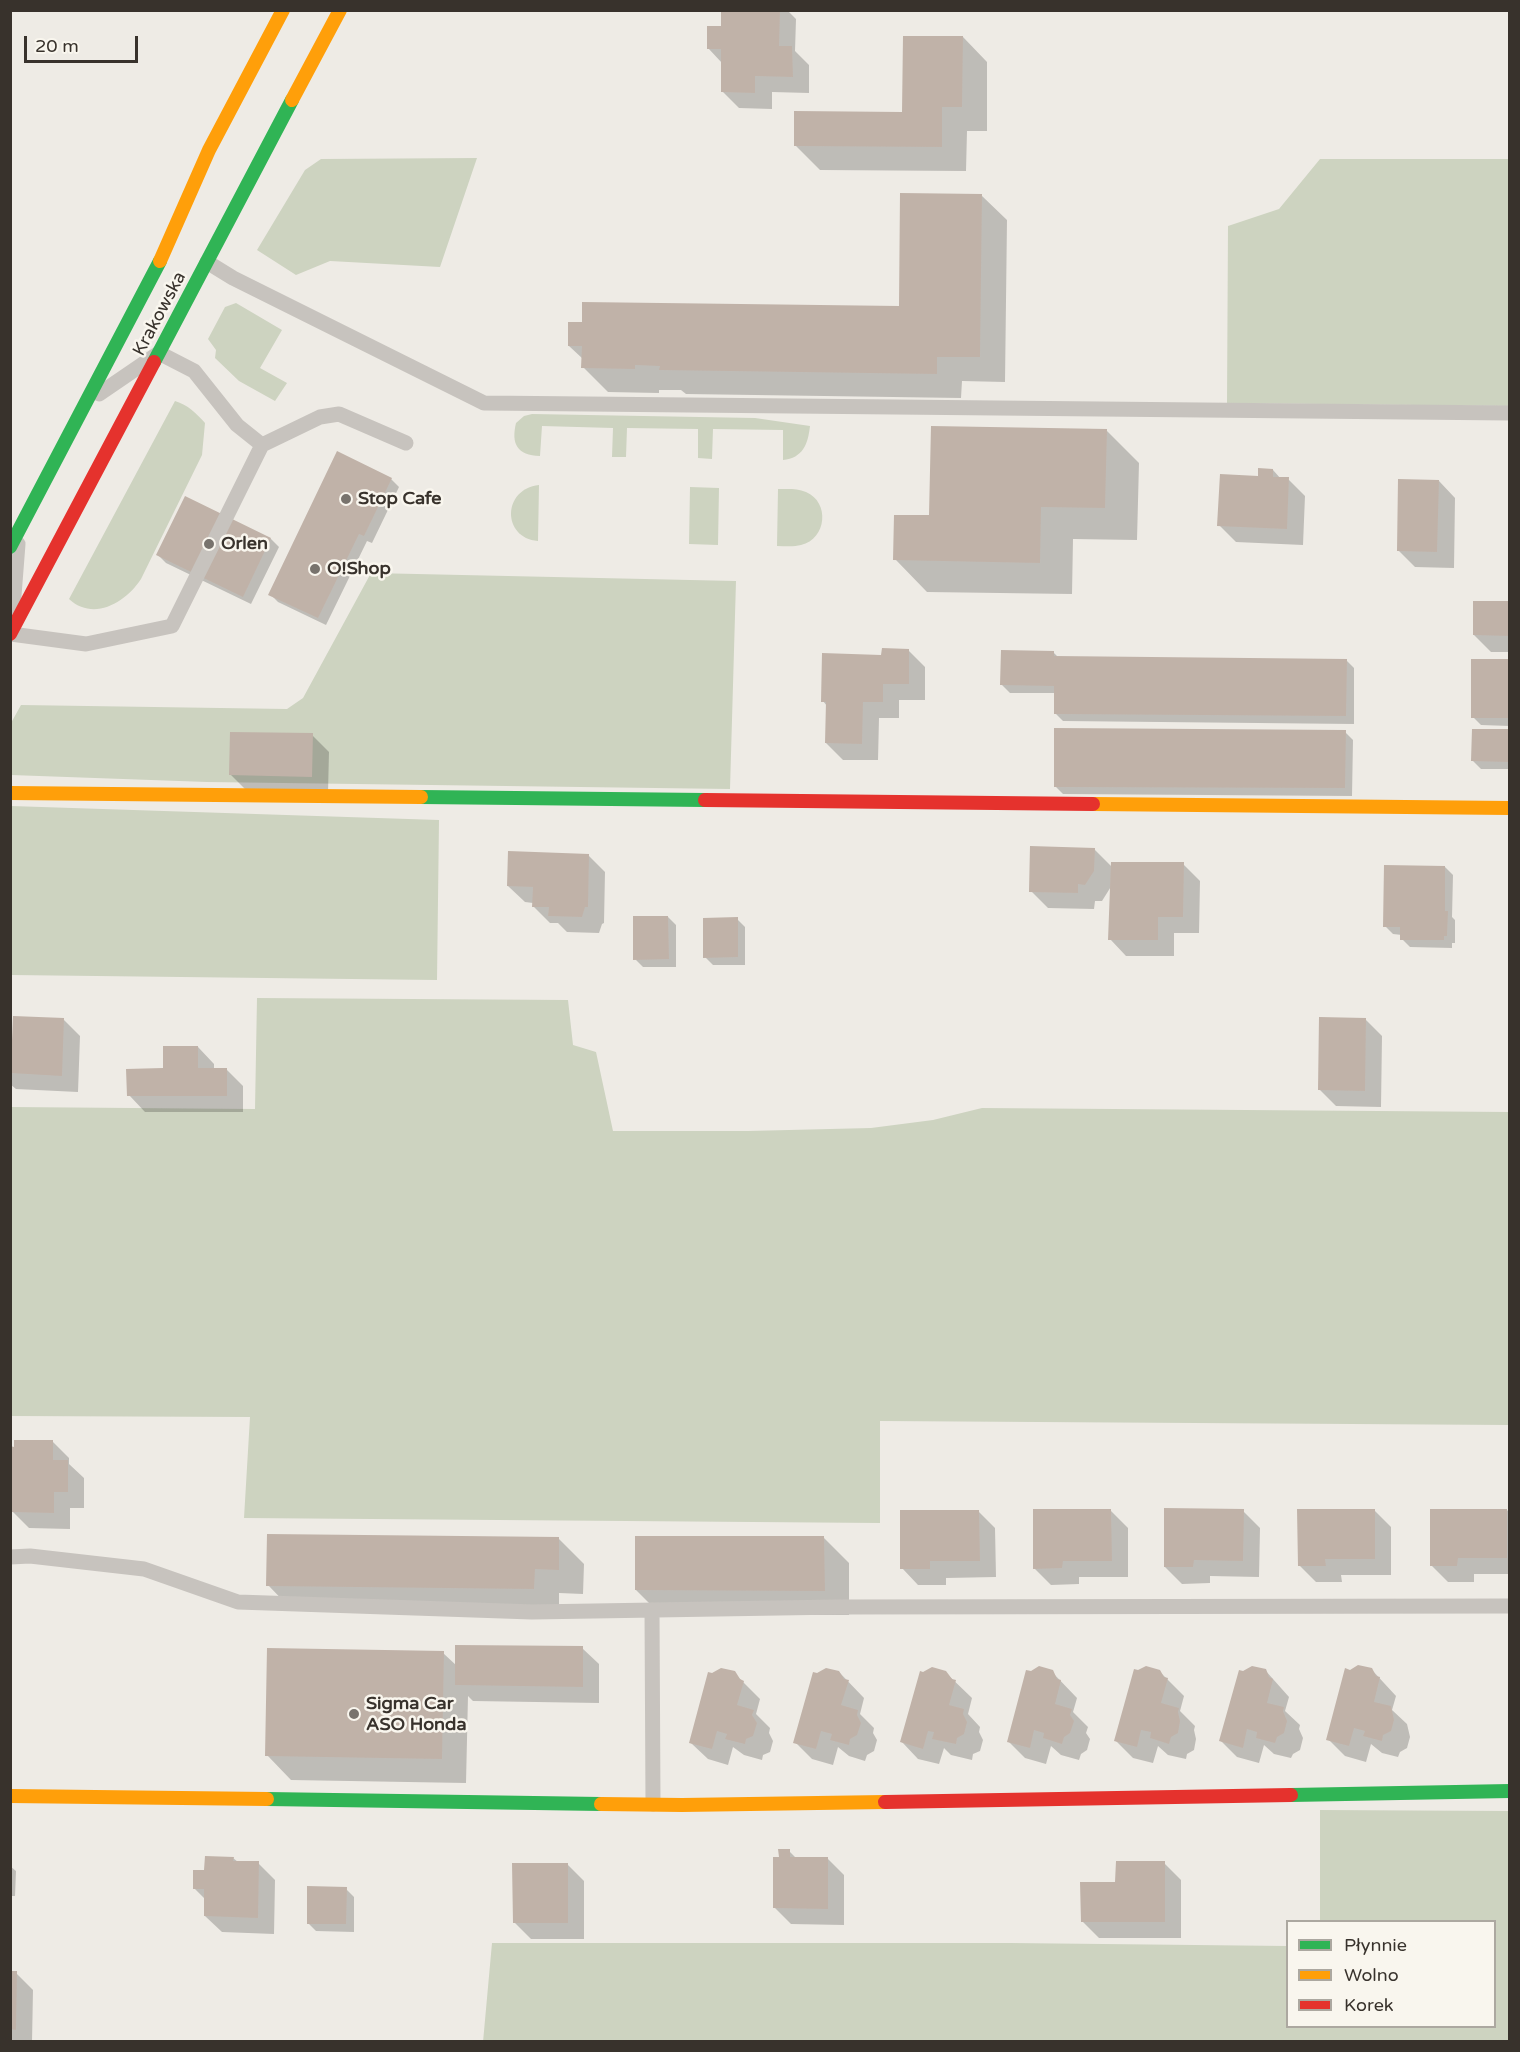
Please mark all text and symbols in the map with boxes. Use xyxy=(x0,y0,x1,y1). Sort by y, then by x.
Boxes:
scale bar xyxy=(27,24,141,62)
text: 20 m xyxy=(35,35,79,57)
street label: Krakowska xyxy=(129,268,191,360)
place label: Stop Cafe xyxy=(358,488,441,510)
marker: Stop Cafe xyxy=(339,492,353,506)
place label: Orlen xyxy=(221,533,268,555)
marker: Orlen xyxy=(202,537,216,551)
place label: O!Shop xyxy=(327,558,391,580)
marker: O!Shop xyxy=(308,562,322,576)
place label: Sigma Car ASO Honda xyxy=(366,1693,467,1736)
marker: Sigma Car ASO Honda xyxy=(347,1707,361,1721)
legend xyxy=(1286,1920,1496,2028)
text: Płynnie xyxy=(1344,1934,1407,1956)
text: Wolno xyxy=(1344,1964,1399,1986)
text: Korek xyxy=(1344,1994,1394,2016)

